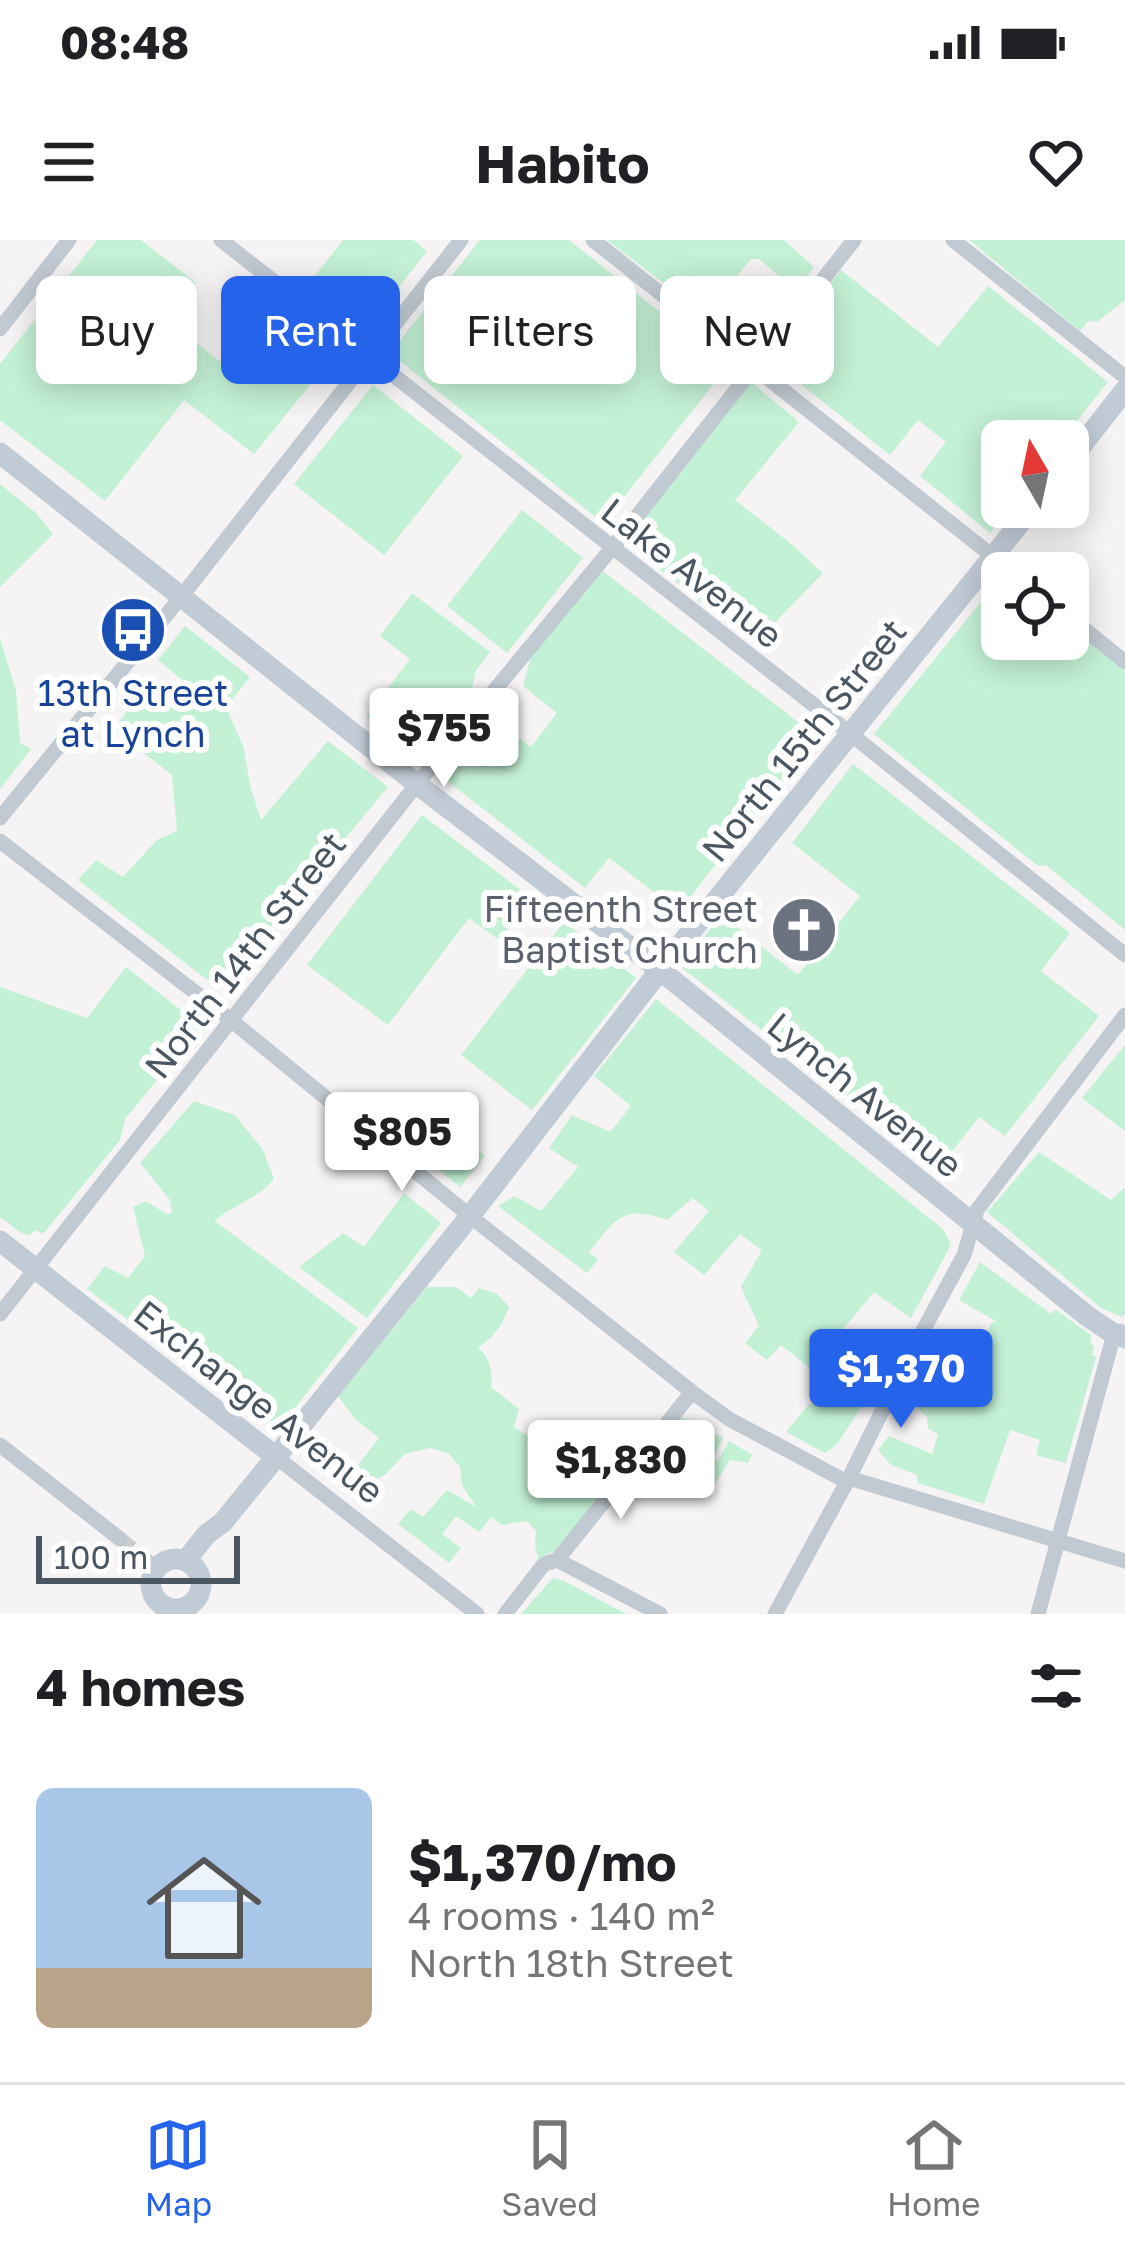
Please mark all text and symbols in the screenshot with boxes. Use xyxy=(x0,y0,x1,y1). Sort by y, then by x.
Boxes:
text: 08:48 xyxy=(60,15,189,69)
icon: menu xyxy=(36,129,102,195)
icon: heart xyxy=(1023,129,1089,195)
text: Habito xyxy=(475,130,650,195)
chip: Buy xyxy=(36,276,197,384)
chip: Rent xyxy=(221,276,400,384)
chip: Filters xyxy=(424,276,636,384)
chip: New xyxy=(660,276,834,384)
north arrow xyxy=(981,420,1089,528)
map controls xyxy=(981,420,1089,660)
street label: Lake Avenue xyxy=(593,489,791,657)
button: locate xyxy=(981,552,1089,660)
bus stop icon: 13th Street at Lynch xyxy=(98,595,168,665)
street label: North 15th Street xyxy=(693,610,915,870)
place label: 13th Street at Lynch xyxy=(38,671,228,755)
pin: $755 xyxy=(373,688,515,790)
text: $755 xyxy=(397,703,491,750)
street label: North 14th Street xyxy=(135,823,354,1086)
place label: Fifteenth Street Baptist Church xyxy=(483,887,758,971)
church icon: Fifteenth Street Baptist Church xyxy=(769,895,839,965)
street label: Lynch Avenue xyxy=(759,1003,971,1186)
pin: $805 xyxy=(331,1092,473,1194)
text: $805 xyxy=(352,1107,452,1154)
street label: Exchange Avenue xyxy=(126,1291,392,1512)
pin: $1,370 xyxy=(803,1329,999,1431)
text: $1,370 xyxy=(836,1344,966,1391)
pin: $1,830 xyxy=(523,1420,719,1522)
text: $1,830 xyxy=(555,1435,687,1482)
scale bar xyxy=(36,1530,240,1583)
text: 100 m xyxy=(54,1537,148,1576)
icon: filters xyxy=(1023,1653,1089,1719)
text: 4 homes xyxy=(36,1656,245,1717)
text: $1,370/mo xyxy=(408,1831,677,1892)
icon: home xyxy=(132,1836,276,1980)
text: 4 rooms · 140 m² xyxy=(408,1892,715,1939)
text: North 18th Street xyxy=(408,1939,734,1986)
tab: Map xyxy=(145,2112,212,2223)
tab: Saved xyxy=(501,2112,598,2223)
tab: Home xyxy=(887,2112,980,2223)

